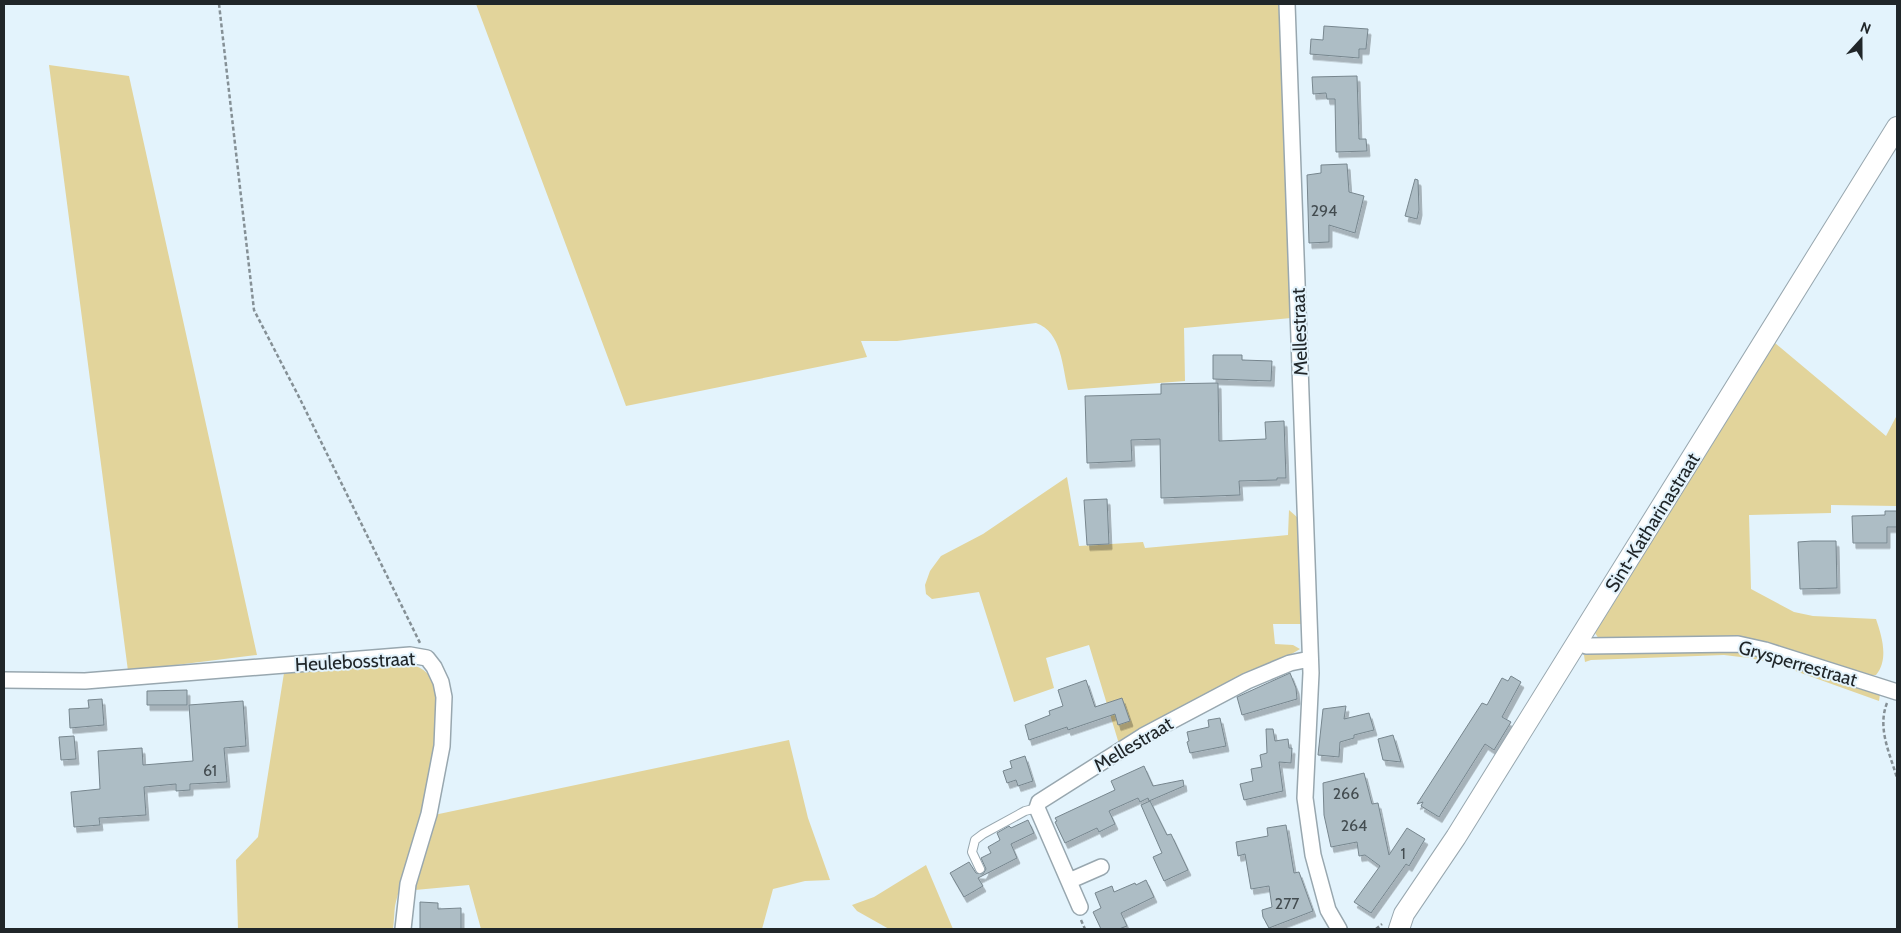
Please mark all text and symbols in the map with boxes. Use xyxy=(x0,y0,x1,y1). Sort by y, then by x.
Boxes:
north arrow xyxy=(1836,15,1886,65)
text: N xyxy=(1858,18,1874,38)
house number: 294 xyxy=(1311,201,1337,220)
street label: Mellestraat xyxy=(1286,287,1313,376)
street label: Sint-Katharinastraat xyxy=(1600,448,1705,596)
street label: Grysperrestraat xyxy=(1736,636,1860,692)
street label: Heulebosstraat xyxy=(294,647,416,676)
street label: Mellestraat xyxy=(1090,712,1177,777)
house number: 61 xyxy=(203,761,217,780)
house number: 266 xyxy=(1333,784,1359,803)
house number: 264 xyxy=(1341,816,1367,835)
house number: 1 xyxy=(1400,844,1406,863)
house number: 277 xyxy=(1275,894,1299,913)

